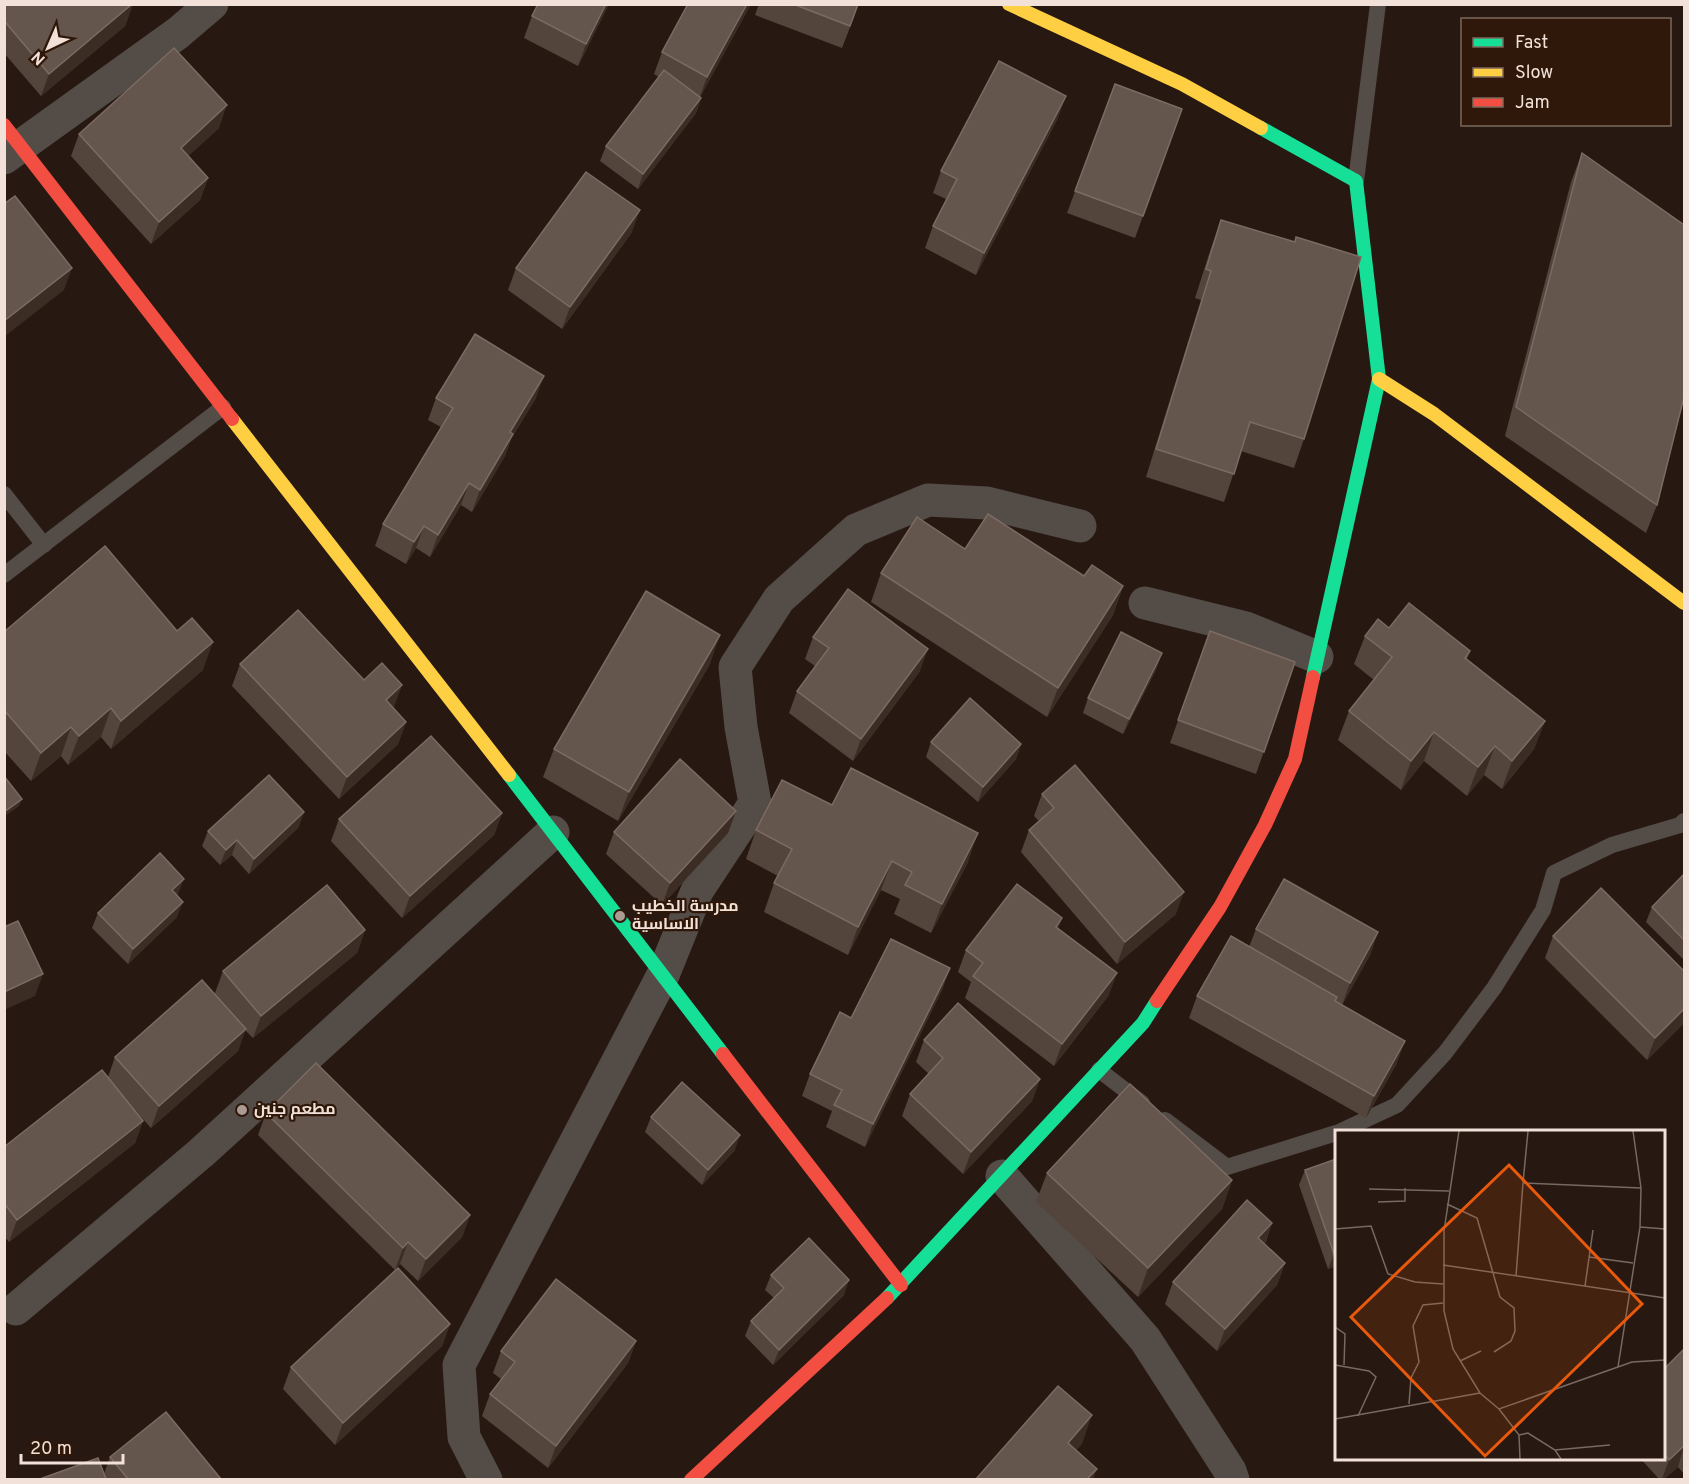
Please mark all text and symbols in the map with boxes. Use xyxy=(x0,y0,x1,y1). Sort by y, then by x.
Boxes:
north arrow xyxy=(18,18,78,78)
legend xyxy=(1461,18,1671,126)
text: Fast xyxy=(1515,32,1548,55)
text: N xyxy=(28,46,50,69)
text: Slow xyxy=(1515,62,1553,85)
text: Jam xyxy=(1515,92,1550,115)
place label: مدرسة الخطيب الاساسية xyxy=(632,897,739,935)
marker: مدرسة الخطيب الاساسية xyxy=(613,909,627,923)
place label: مطعم جنين xyxy=(254,1100,336,1120)
marker: مطعم جنين xyxy=(235,1103,249,1117)
inset map xyxy=(1335,1130,1665,1460)
scale bar xyxy=(21,1427,123,1465)
text: 20 m xyxy=(30,1438,72,1461)

